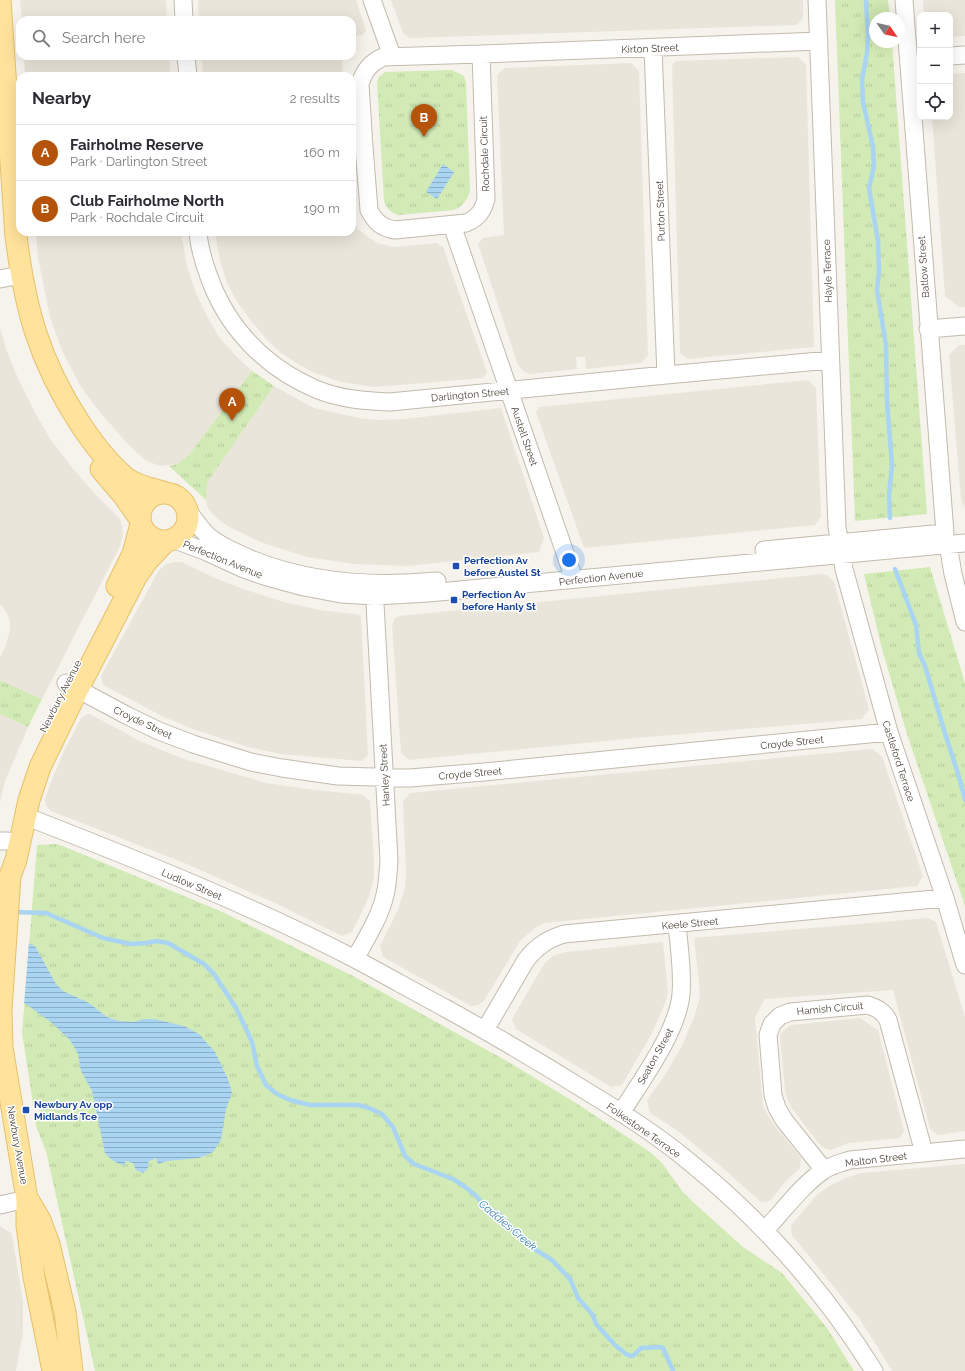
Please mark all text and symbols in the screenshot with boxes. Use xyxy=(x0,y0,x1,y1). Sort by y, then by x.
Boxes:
north arrow xyxy=(869,12,905,48)
map controls xyxy=(917,12,953,120)
button: + xyxy=(917,12,953,48)
search box xyxy=(16,16,356,60)
icon: search xyxy=(30,27,52,49)
text: Search here xyxy=(62,29,145,47)
street label: Kirton Street xyxy=(621,42,680,55)
button: − xyxy=(917,48,953,84)
button: locate xyxy=(917,84,953,120)
text: Nearby xyxy=(32,88,91,108)
text: 2 results xyxy=(290,91,340,106)
pin: B xyxy=(411,104,437,137)
street label: Rochdale Circuit xyxy=(478,115,491,192)
text: Fairholme Reserve xyxy=(70,136,204,154)
text: A xyxy=(41,145,49,160)
text: 160 m xyxy=(303,145,340,160)
text: Park · Darlington Street xyxy=(70,154,207,169)
street label: Purton Street xyxy=(654,180,667,242)
text: Club Fairholme North xyxy=(70,192,224,210)
text: B xyxy=(41,201,49,216)
text: 190 m xyxy=(304,201,340,216)
text: Park · Rochdale Circuit xyxy=(70,210,204,225)
street label: Batlow Street xyxy=(916,235,931,298)
street label: Hayle Terrace xyxy=(821,239,834,303)
street label: Darlington Street xyxy=(431,386,510,403)
pin: A xyxy=(219,388,245,421)
street label: Austell Street xyxy=(509,405,540,468)
street label: Perfection Avenue xyxy=(182,539,264,580)
your location xyxy=(559,550,579,570)
place label: Perfection Av before Austel St xyxy=(464,555,541,578)
marker: Perfection Av before Austel St xyxy=(451,561,461,571)
street label: Perfection Avenue xyxy=(558,568,644,587)
place label: Perfection Av before Hanly St xyxy=(462,589,536,612)
marker: Perfection Av before Hanly St xyxy=(449,595,459,605)
street label: Newbury Avenue xyxy=(37,658,83,734)
street label: Croyde Street xyxy=(112,704,175,741)
street label: Castleford Terrace xyxy=(880,719,917,803)
street label: Croyde Street xyxy=(760,734,825,751)
street label: Hanley Street xyxy=(377,743,392,806)
street label: Croyde Street xyxy=(438,765,503,782)
street label: Ludlow Street xyxy=(160,867,224,902)
street label: Keele Street xyxy=(661,915,719,931)
street label: Hamish Circuit xyxy=(796,1000,864,1017)
street label: Seaton Street xyxy=(635,1026,676,1086)
place label: Newbury Av opp Midlands Tce xyxy=(34,1099,113,1122)
street label: Folkestone Terrace xyxy=(605,1101,683,1160)
street label: Newbury Avenue xyxy=(5,1105,30,1185)
marker: Newbury Av opp Midlands Tce xyxy=(21,1105,31,1115)
street label: Malton Street xyxy=(845,1150,908,1169)
water label: Caddies Creek xyxy=(476,1197,539,1253)

